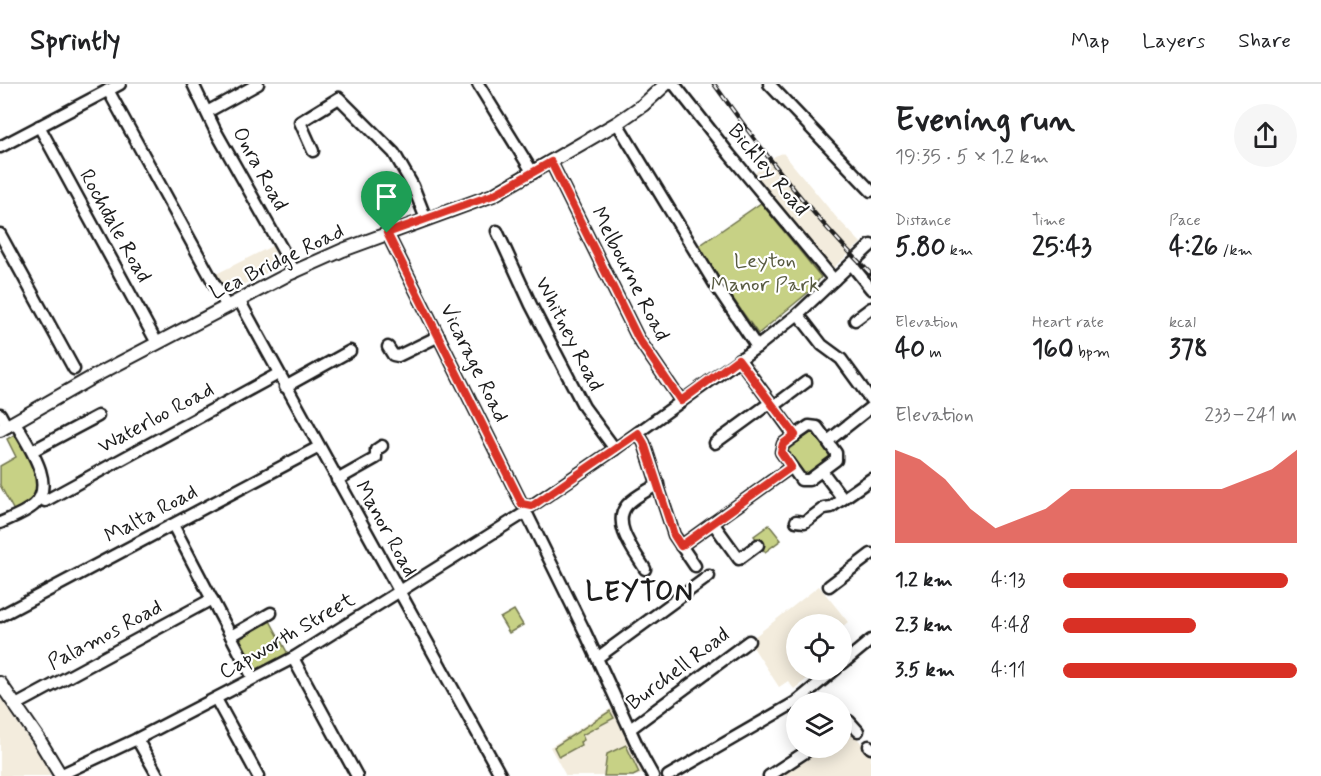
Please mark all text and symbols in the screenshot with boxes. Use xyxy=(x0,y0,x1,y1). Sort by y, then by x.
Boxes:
text: Sprintly xyxy=(30,23,121,60)
text: Map xyxy=(1071,27,1109,55)
text: Layers xyxy=(1142,27,1205,55)
text: Share xyxy=(1238,27,1291,55)
text: Evening run xyxy=(895,99,1075,143)
button: share xyxy=(1234,104,1297,167)
street label: Bickley Road xyxy=(721,118,815,222)
street label: Onra Road xyxy=(226,122,294,216)
text: 19:35 · 5 × 1.2 km xyxy=(895,144,1049,171)
street label: Rochdale Road xyxy=(72,164,158,288)
pin xyxy=(361,171,412,233)
icon: arrive xyxy=(370,180,403,213)
street label: Melbourne Road xyxy=(584,202,676,346)
text: Distance xyxy=(895,210,951,231)
text: Time xyxy=(1032,210,1066,231)
text: Pace xyxy=(1169,210,1201,231)
street label: Lea Bridge Road xyxy=(205,217,349,307)
text: 5.80 xyxy=(895,231,946,265)
text: 25:43 xyxy=(1032,231,1092,265)
text: 4:26 xyxy=(1169,231,1218,265)
text: km xyxy=(946,240,973,261)
text: /km xyxy=(1218,240,1253,261)
park label: Leyton Manor Park xyxy=(711,247,819,299)
street label: Whitney Road xyxy=(528,272,610,396)
street label: Vicarage Road xyxy=(433,299,515,427)
text: Elevation xyxy=(895,312,958,333)
text: Heart rate xyxy=(1032,312,1104,333)
text: kcal xyxy=(1169,312,1196,333)
text: 40 xyxy=(895,333,925,367)
text: 160 xyxy=(1032,333,1074,367)
text: 378 xyxy=(1169,333,1208,367)
text: m xyxy=(925,342,942,363)
text: bpm xyxy=(1074,342,1110,363)
street label: Waterloo Road xyxy=(93,376,219,460)
text: Elevation xyxy=(895,402,974,429)
text: 233–241 m xyxy=(1204,402,1297,429)
street label: Manor Road xyxy=(348,476,424,582)
street label: Malta Road xyxy=(100,478,202,550)
text: 1.2 km xyxy=(895,567,952,594)
text: 4:13 xyxy=(991,567,1025,594)
district label: LEYTON xyxy=(586,575,694,610)
street label: Capworth Street xyxy=(214,585,361,686)
street label: Palamos Road xyxy=(43,593,167,677)
text: 2.3 km xyxy=(895,612,953,639)
text: 4:48 xyxy=(991,612,1031,639)
map controls xyxy=(786,614,852,758)
button: locate xyxy=(786,614,852,680)
street label: Burchell Road xyxy=(621,621,735,717)
text: 3.5 km xyxy=(895,657,955,684)
text: 4:11 xyxy=(991,657,1026,684)
button: layers xyxy=(786,692,852,758)

